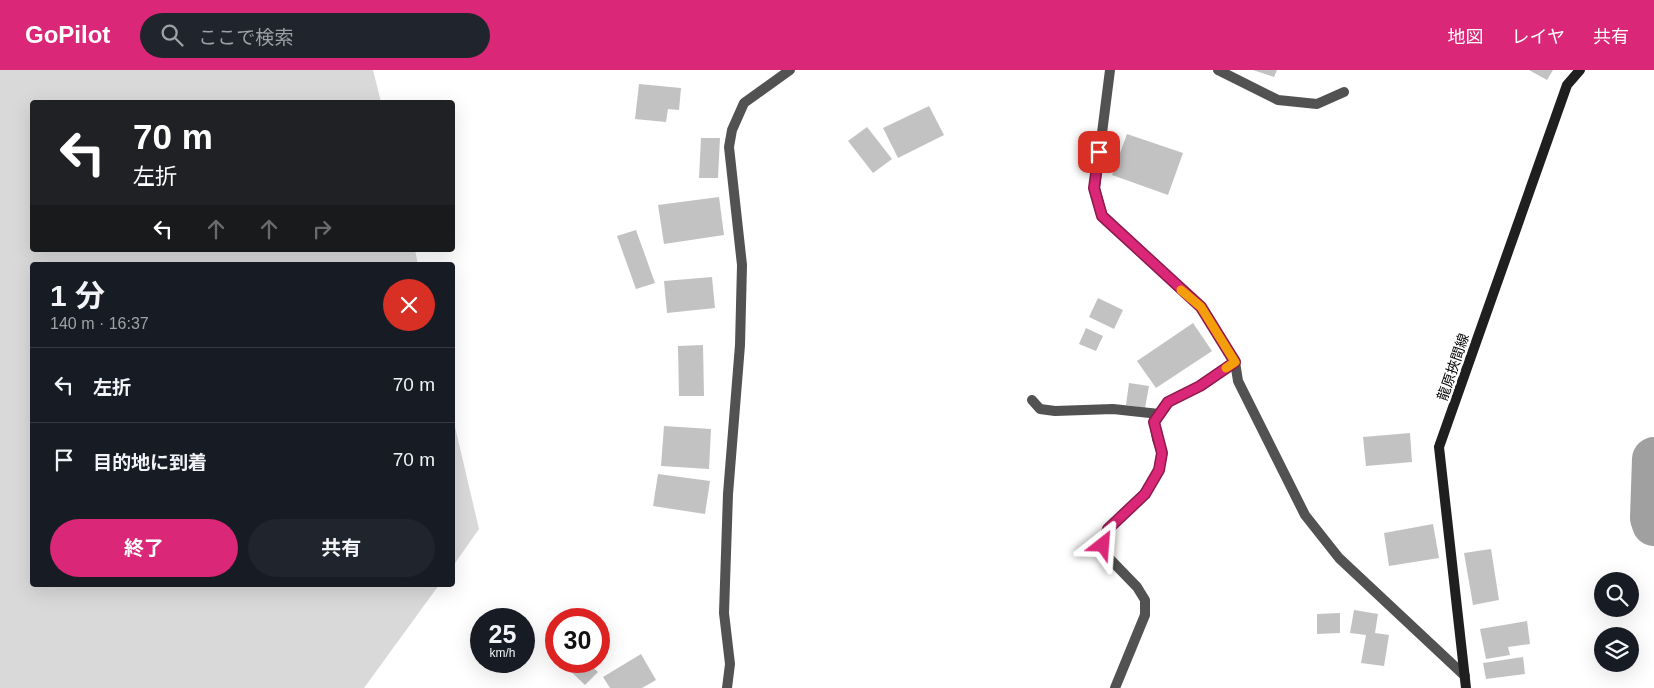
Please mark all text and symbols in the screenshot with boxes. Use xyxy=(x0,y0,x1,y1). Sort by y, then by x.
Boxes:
search box xyxy=(140,13,490,58)
text: GoPilot xyxy=(25,21,110,48)
icon: search xyxy=(158,21,186,49)
text: ここで検索 xyxy=(198,27,293,48)
text: 地図 xyxy=(1448,27,1484,47)
text: レイヤ xyxy=(1512,27,1565,47)
text: 共有 xyxy=(1593,27,1629,47)
text: 70 m xyxy=(133,117,213,156)
icon: left xyxy=(50,120,115,185)
pin xyxy=(1078,131,1120,173)
icon: arrive xyxy=(1085,138,1113,166)
text: 左折 xyxy=(133,164,177,189)
icon: left xyxy=(149,215,177,243)
icon: ahead xyxy=(202,215,230,243)
icon: ahead xyxy=(255,215,283,243)
icon: right xyxy=(308,215,336,243)
text: 1 分 xyxy=(50,279,105,312)
button: close xyxy=(383,279,435,331)
text: 140 m · 16:37 xyxy=(50,315,149,332)
street label: 龍原挾間線 xyxy=(1434,331,1472,403)
icon: left xyxy=(50,371,78,399)
text: 70 m xyxy=(393,374,435,395)
text: 左折 xyxy=(93,377,131,398)
icon: arrive xyxy=(50,446,78,474)
text: 70 m xyxy=(393,449,435,470)
text: 目的地に到着 xyxy=(93,452,207,473)
position arrow xyxy=(1076,518,1128,570)
button: 終了 xyxy=(50,519,238,577)
button: 共有 xyxy=(248,519,435,577)
map controls xyxy=(1594,572,1639,672)
button: search xyxy=(1594,572,1639,617)
speed limit sign: 30 xyxy=(545,608,610,673)
text: 25 xyxy=(489,620,516,648)
button: layers xyxy=(1594,627,1639,672)
text: km/h xyxy=(489,646,516,660)

